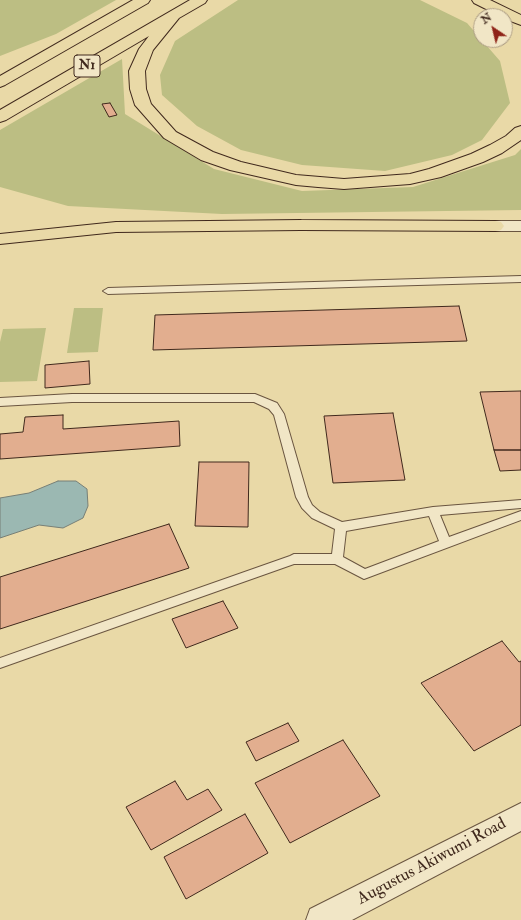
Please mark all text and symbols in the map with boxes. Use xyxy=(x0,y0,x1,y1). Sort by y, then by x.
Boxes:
north arrow xyxy=(473,8,513,48)
text: N xyxy=(479,10,494,27)
road number: N1 xyxy=(74,55,100,77)
street label: Augustus Akiwumi Road xyxy=(354,814,510,910)

